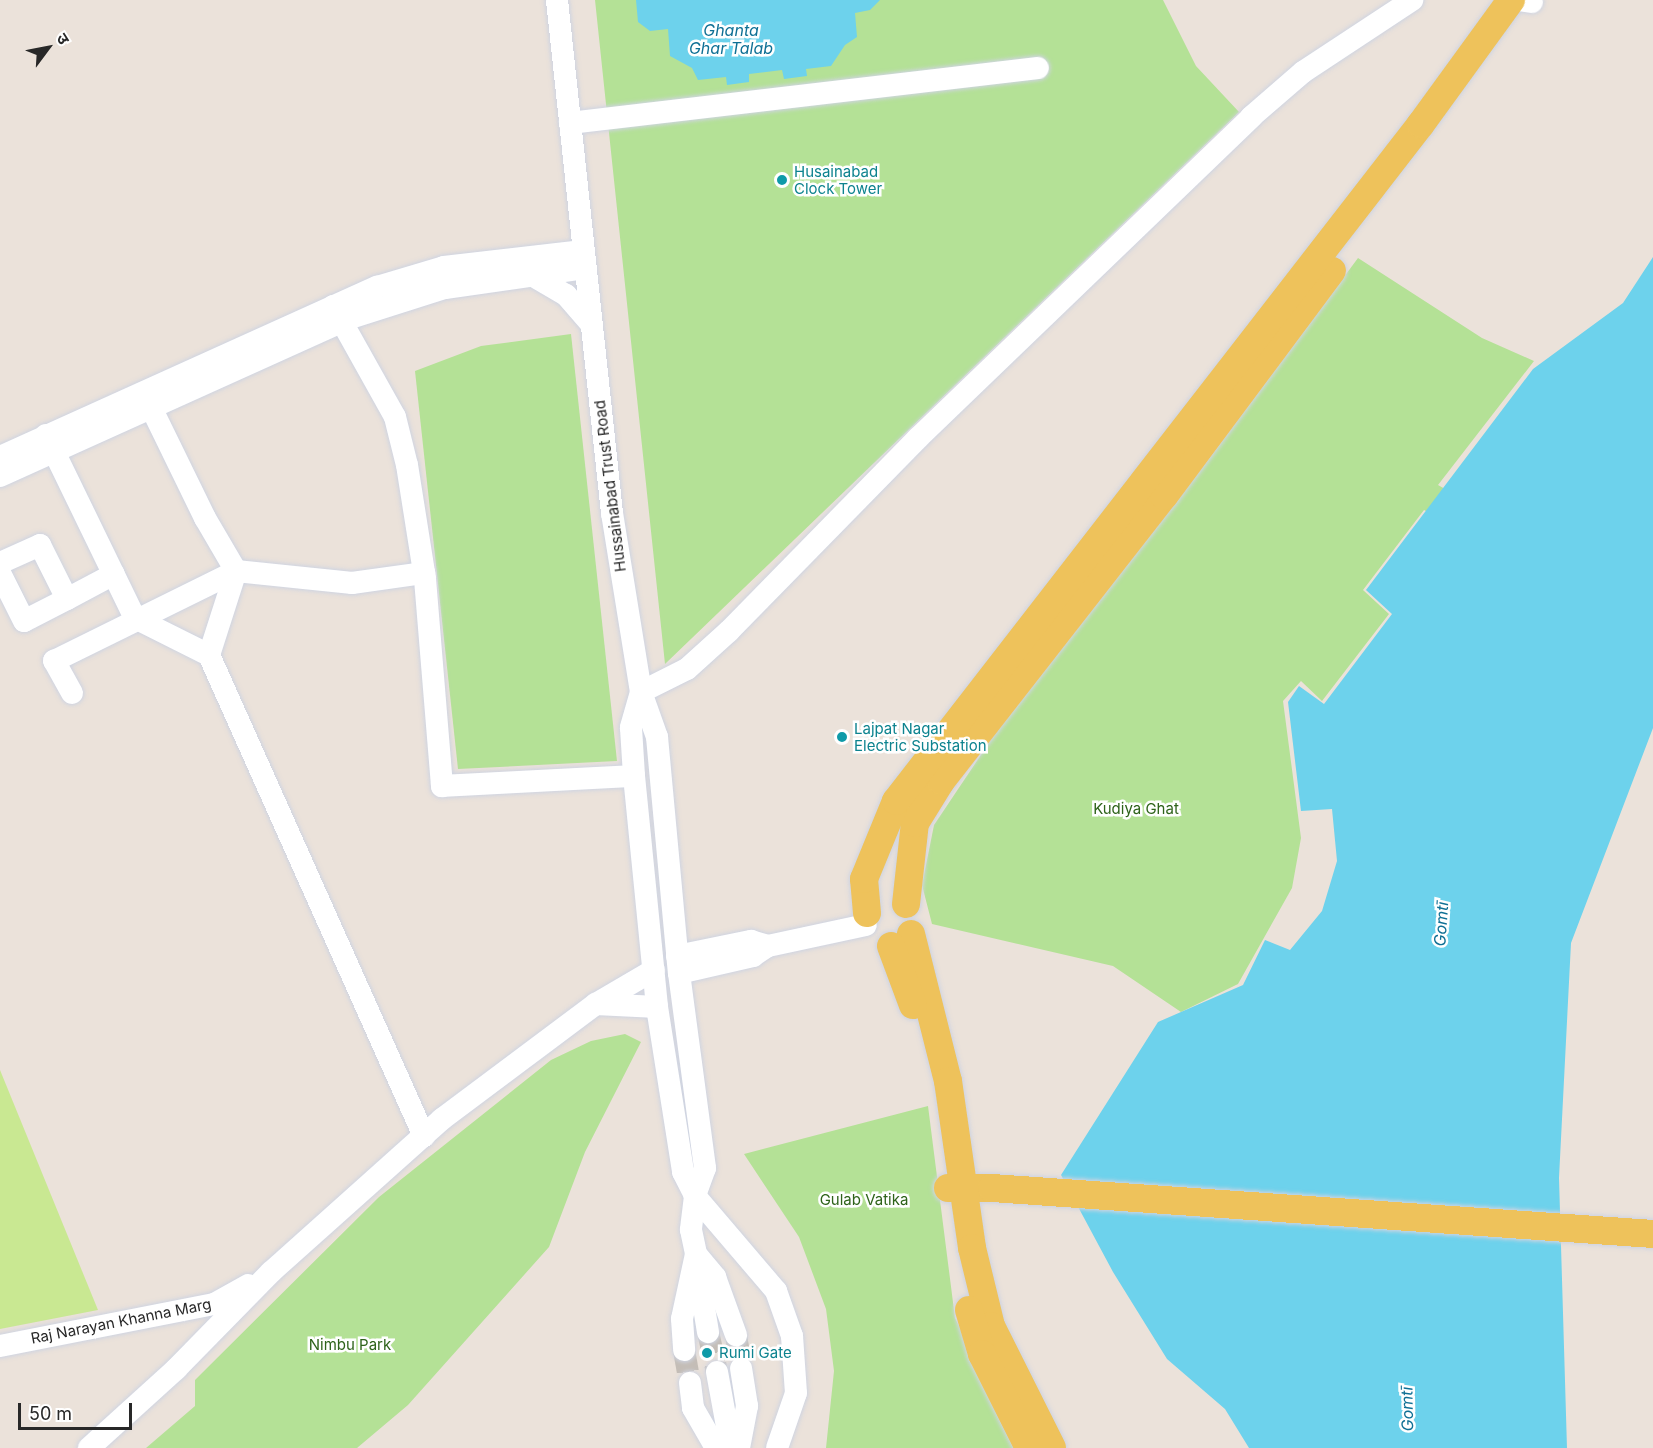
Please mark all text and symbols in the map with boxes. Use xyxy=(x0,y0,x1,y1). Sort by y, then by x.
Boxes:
north arrow xyxy=(18,18,78,78)
water label: Ghanta Ghar Talab xyxy=(689,20,773,58)
text: उ xyxy=(52,29,74,48)
place label: Husainabad Clock Tower xyxy=(794,162,882,197)
marker: Husainabad Clock Tower xyxy=(775,173,789,187)
street label: Hussainabad Trust Road xyxy=(591,399,629,573)
place label: Lajpat Nagar Electric Substation xyxy=(854,719,987,754)
marker: Lajpat Nagar Electric Substation xyxy=(835,730,849,744)
park label: Kudiya Ghat xyxy=(1093,800,1179,818)
water label: Gomtī xyxy=(1430,901,1452,947)
park label: Gulab Vatika xyxy=(820,1191,908,1209)
street label: Raj Narayan Khanna Marg xyxy=(29,1295,213,1347)
park label: Nimbu Park xyxy=(309,1336,391,1354)
place label: Rumi Gate xyxy=(719,1344,792,1362)
marker: Rumi Gate xyxy=(700,1346,714,1360)
water label: Gomtī xyxy=(1397,1386,1417,1432)
scale bar xyxy=(21,1391,135,1429)
text: 50 m xyxy=(29,1403,72,1424)

